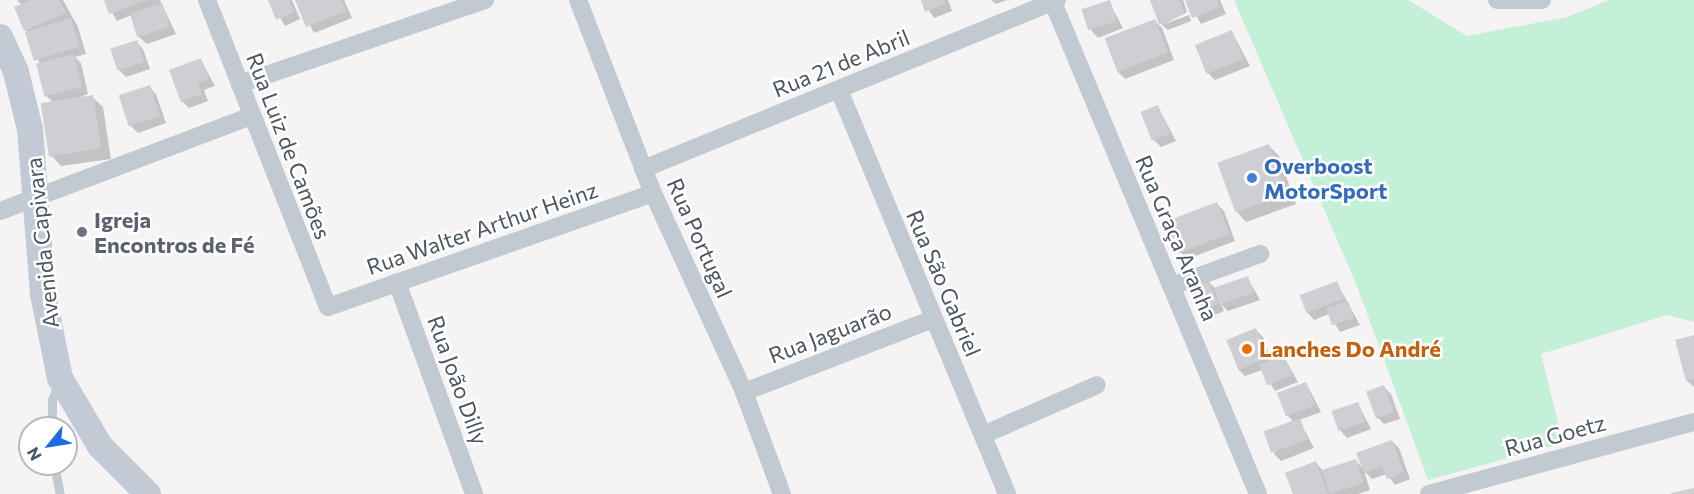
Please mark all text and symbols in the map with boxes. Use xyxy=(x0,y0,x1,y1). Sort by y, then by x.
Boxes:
street label: Rua 21 de Abril xyxy=(769,24,913,102)
street label: Rua Luiz de Camões xyxy=(241,49,337,243)
street label: Rua Graça Aranha xyxy=(1130,151,1224,325)
place label: Overboost MotorSport xyxy=(1264,152,1387,204)
street label: Avenida Capivara xyxy=(20,156,64,330)
marker: Overboost MotorSport xyxy=(1245,171,1259,185)
street label: Rua Portugal xyxy=(662,174,738,302)
street label: Rua Walter Arthur Heinz xyxy=(363,176,601,280)
place label: Igreja Encontros de Fé xyxy=(94,206,255,258)
street label: Rua São Gabriel xyxy=(901,206,987,360)
marker: Igreja Encontros de Fé xyxy=(75,225,89,239)
street label: Rua Jaguarão xyxy=(765,297,895,369)
street label: Rua João Dilly xyxy=(422,312,494,448)
place label: Lanches Do André xyxy=(1259,336,1441,362)
marker: Lanches Do André xyxy=(1240,342,1254,356)
street label: Rua Goetz xyxy=(1502,409,1608,461)
north arrow xyxy=(18,416,78,476)
text: N xyxy=(22,444,45,464)

